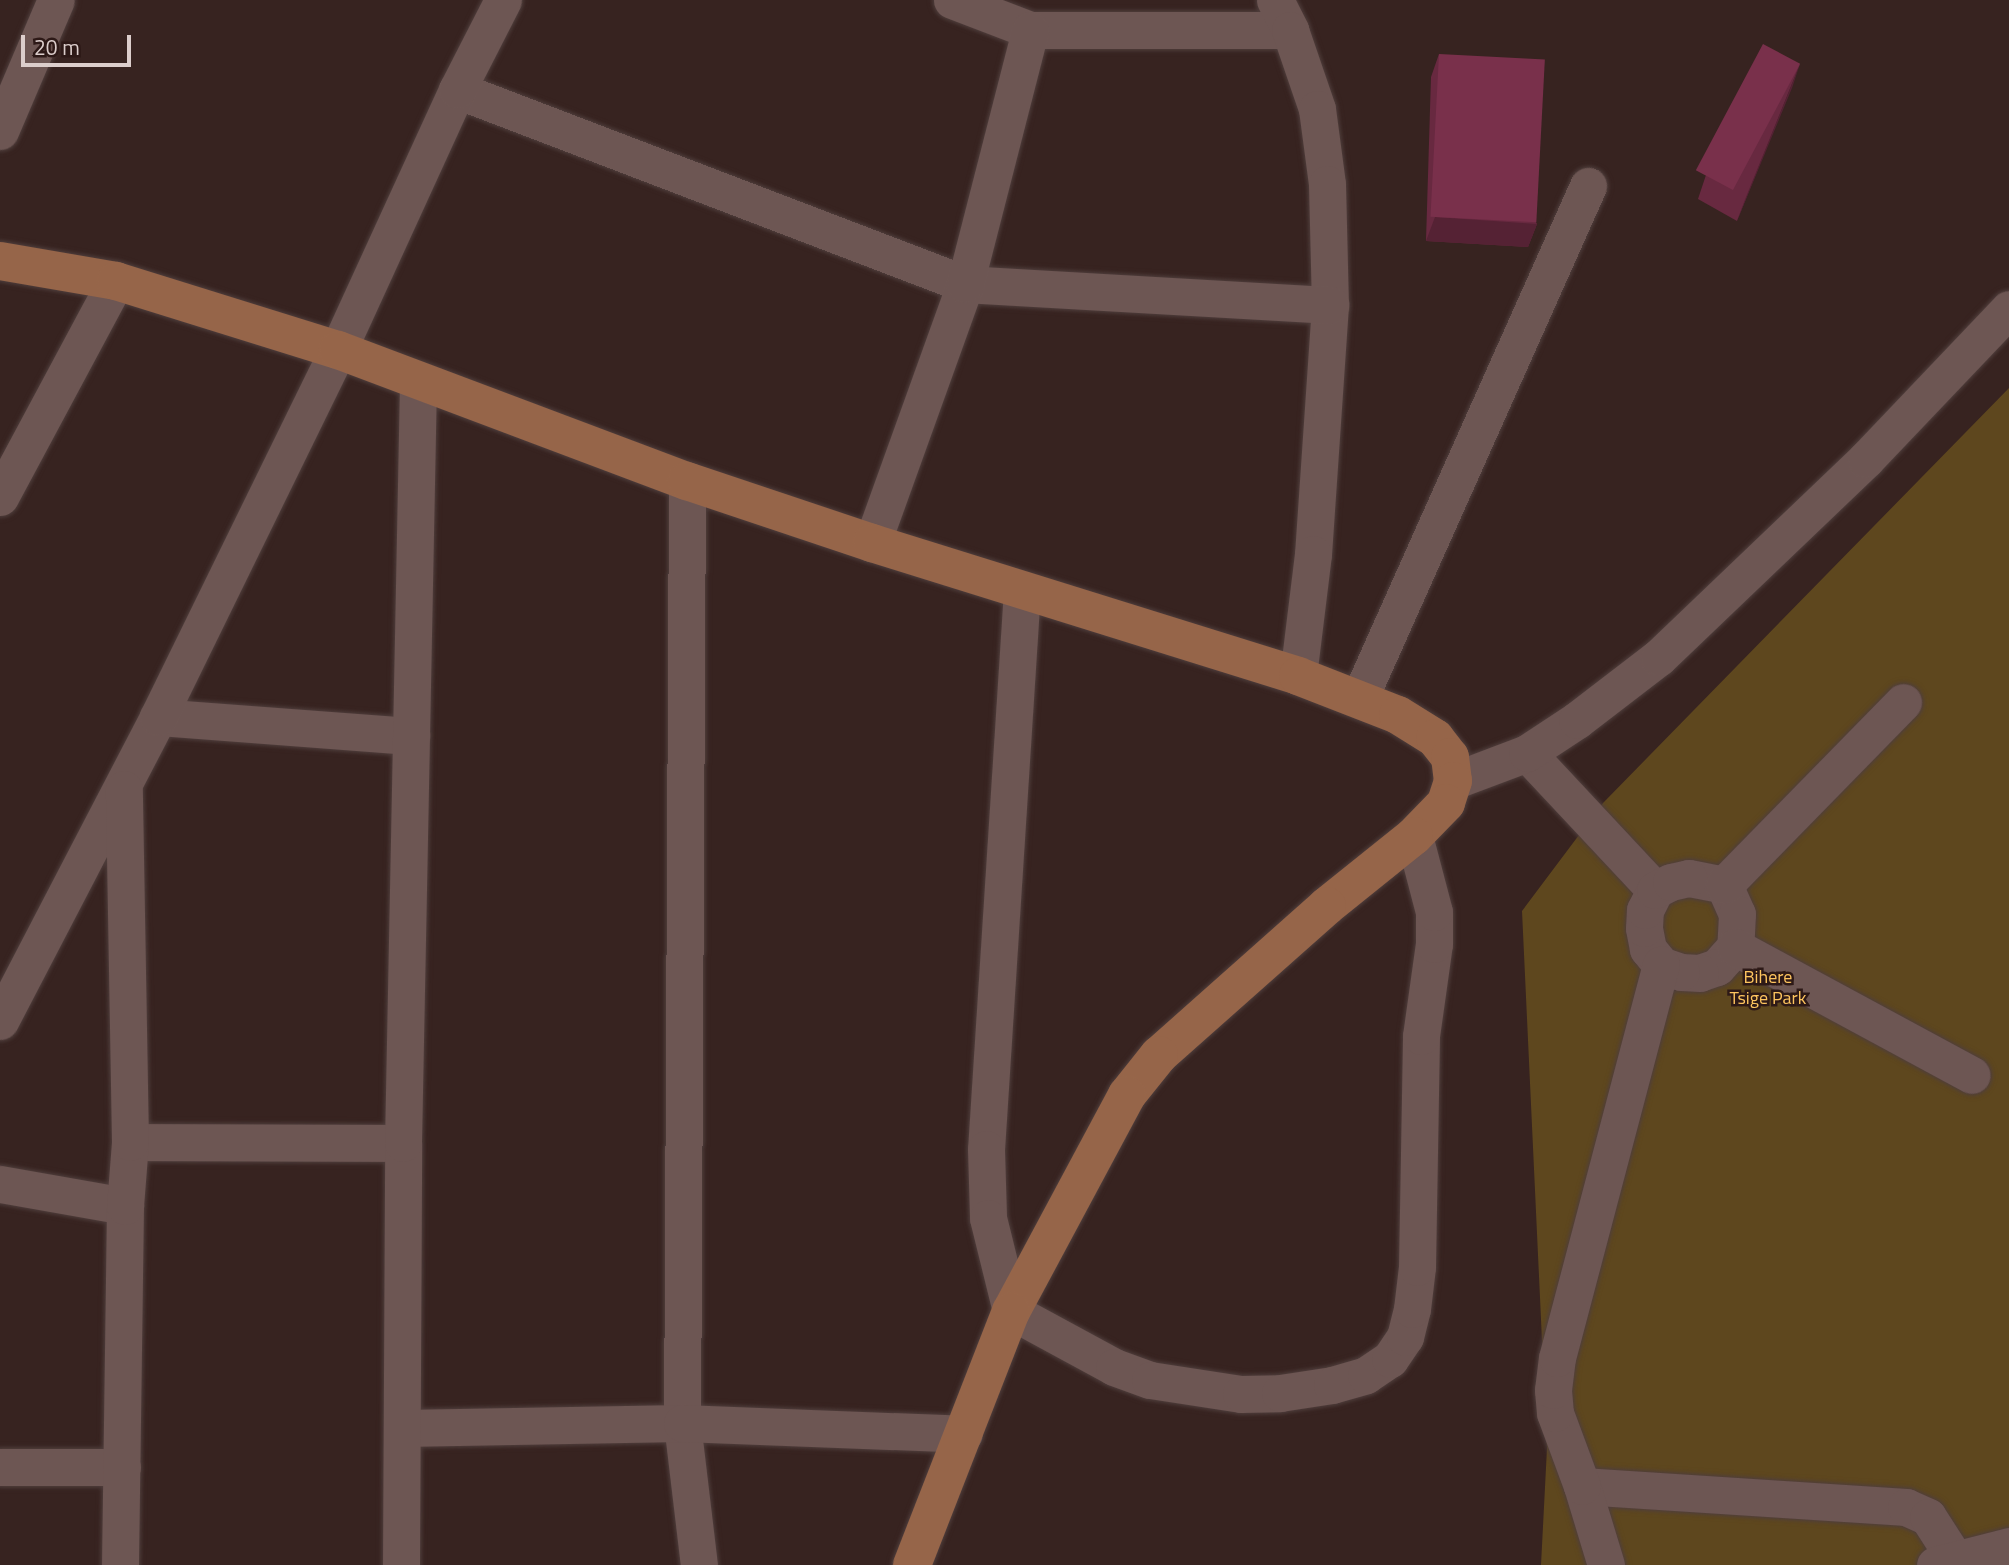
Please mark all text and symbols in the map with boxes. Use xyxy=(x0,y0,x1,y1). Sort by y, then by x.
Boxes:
scale bar xyxy=(24,21,135,65)
text: 20 m xyxy=(34,31,80,63)
park label: Bihere Tsige Park xyxy=(1730,967,1806,1010)

